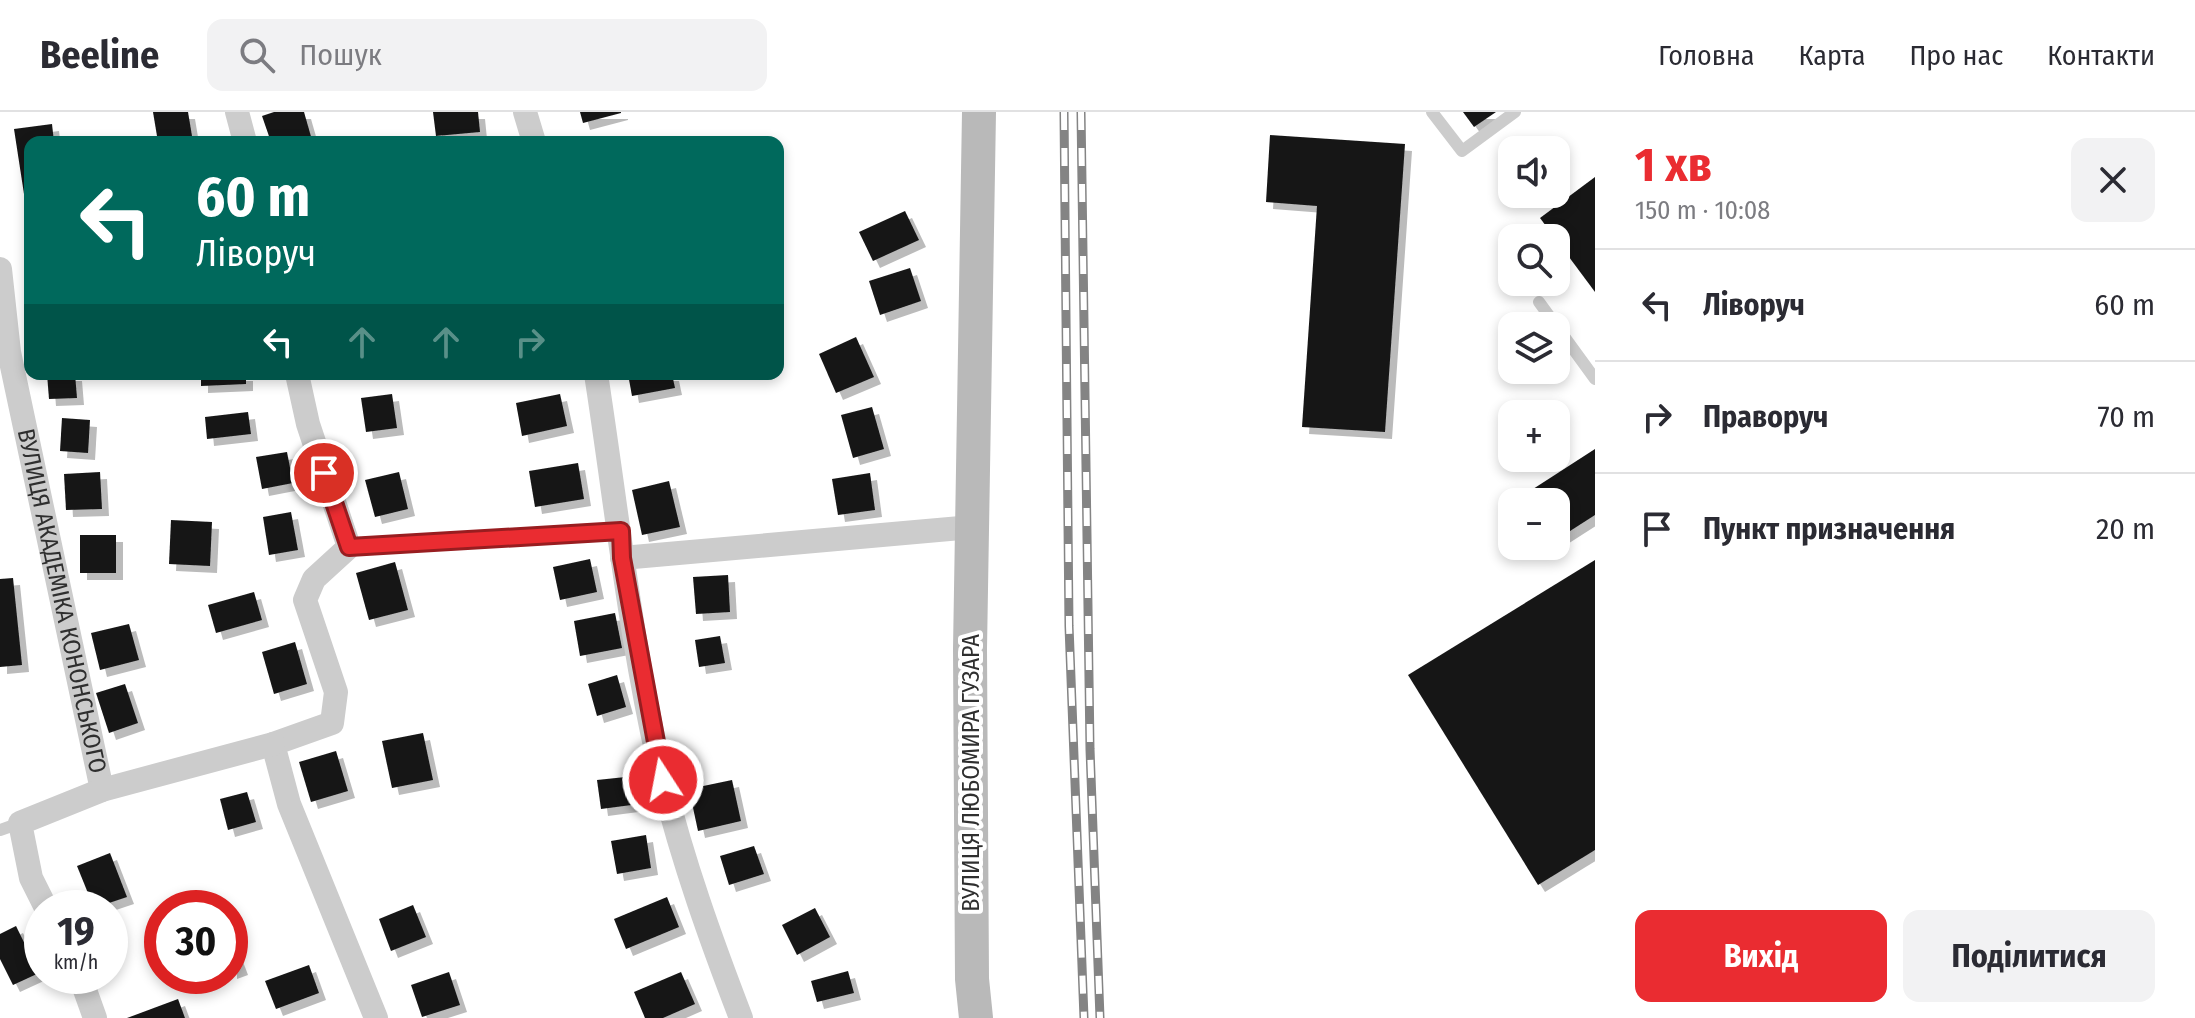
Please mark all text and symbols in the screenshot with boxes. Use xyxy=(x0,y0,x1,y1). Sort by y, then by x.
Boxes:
search box xyxy=(207,19,767,91)
text: Beeline xyxy=(40,32,159,78)
icon: search xyxy=(235,33,279,77)
text: Пошук xyxy=(299,37,382,73)
text: Головна xyxy=(1658,39,1755,72)
text: Карта xyxy=(1799,39,1865,72)
text: Про нас xyxy=(1909,39,2003,72)
text: Контакти xyxy=(2047,39,2155,72)
map controls xyxy=(1498,136,1570,560)
button: sound xyxy=(1498,136,1570,208)
text: 1 хв xyxy=(1635,136,1712,194)
button: close xyxy=(2071,138,2155,222)
text: 60 m xyxy=(196,164,310,231)
icon: left xyxy=(64,168,168,272)
text: 150 m · 10:08 xyxy=(1635,195,1770,226)
button: search xyxy=(1498,224,1570,296)
text: Ліворуч xyxy=(196,232,316,276)
icon: left xyxy=(1635,283,1679,327)
text: Ліворуч xyxy=(1703,287,1805,323)
text: 60 m xyxy=(2094,287,2155,323)
button: layers xyxy=(1498,312,1570,384)
icon: left xyxy=(256,320,300,364)
icon: ahead xyxy=(340,320,384,364)
icon: ahead xyxy=(424,320,468,364)
icon: right xyxy=(508,320,552,364)
icon: right xyxy=(1635,395,1679,439)
text: Праворуч xyxy=(1703,399,1828,435)
text: 70 m xyxy=(2097,399,2155,435)
button: + xyxy=(1498,400,1570,472)
street label: ВУЛИЦЯ АКАДЕМІКА КОНОНСЬКОГО xyxy=(12,426,112,776)
pin xyxy=(290,439,358,507)
icon: arrive xyxy=(302,451,346,495)
button: − xyxy=(1498,488,1570,560)
icon: arrive xyxy=(1635,507,1679,551)
text: Пункт призначення xyxy=(1703,511,1955,547)
text: 20 m xyxy=(2096,511,2155,547)
street label: ВУЛИЦЯ ЛЮБОМИРА ГУЗАРА xyxy=(957,634,985,912)
position arrow xyxy=(621,738,705,822)
speed limit sign: 30 xyxy=(144,890,248,994)
text: 19 xyxy=(57,908,95,956)
button: Вихід xyxy=(1635,910,1887,1002)
button: Поділитися xyxy=(1903,910,2155,1002)
text: km/h xyxy=(54,950,98,974)

